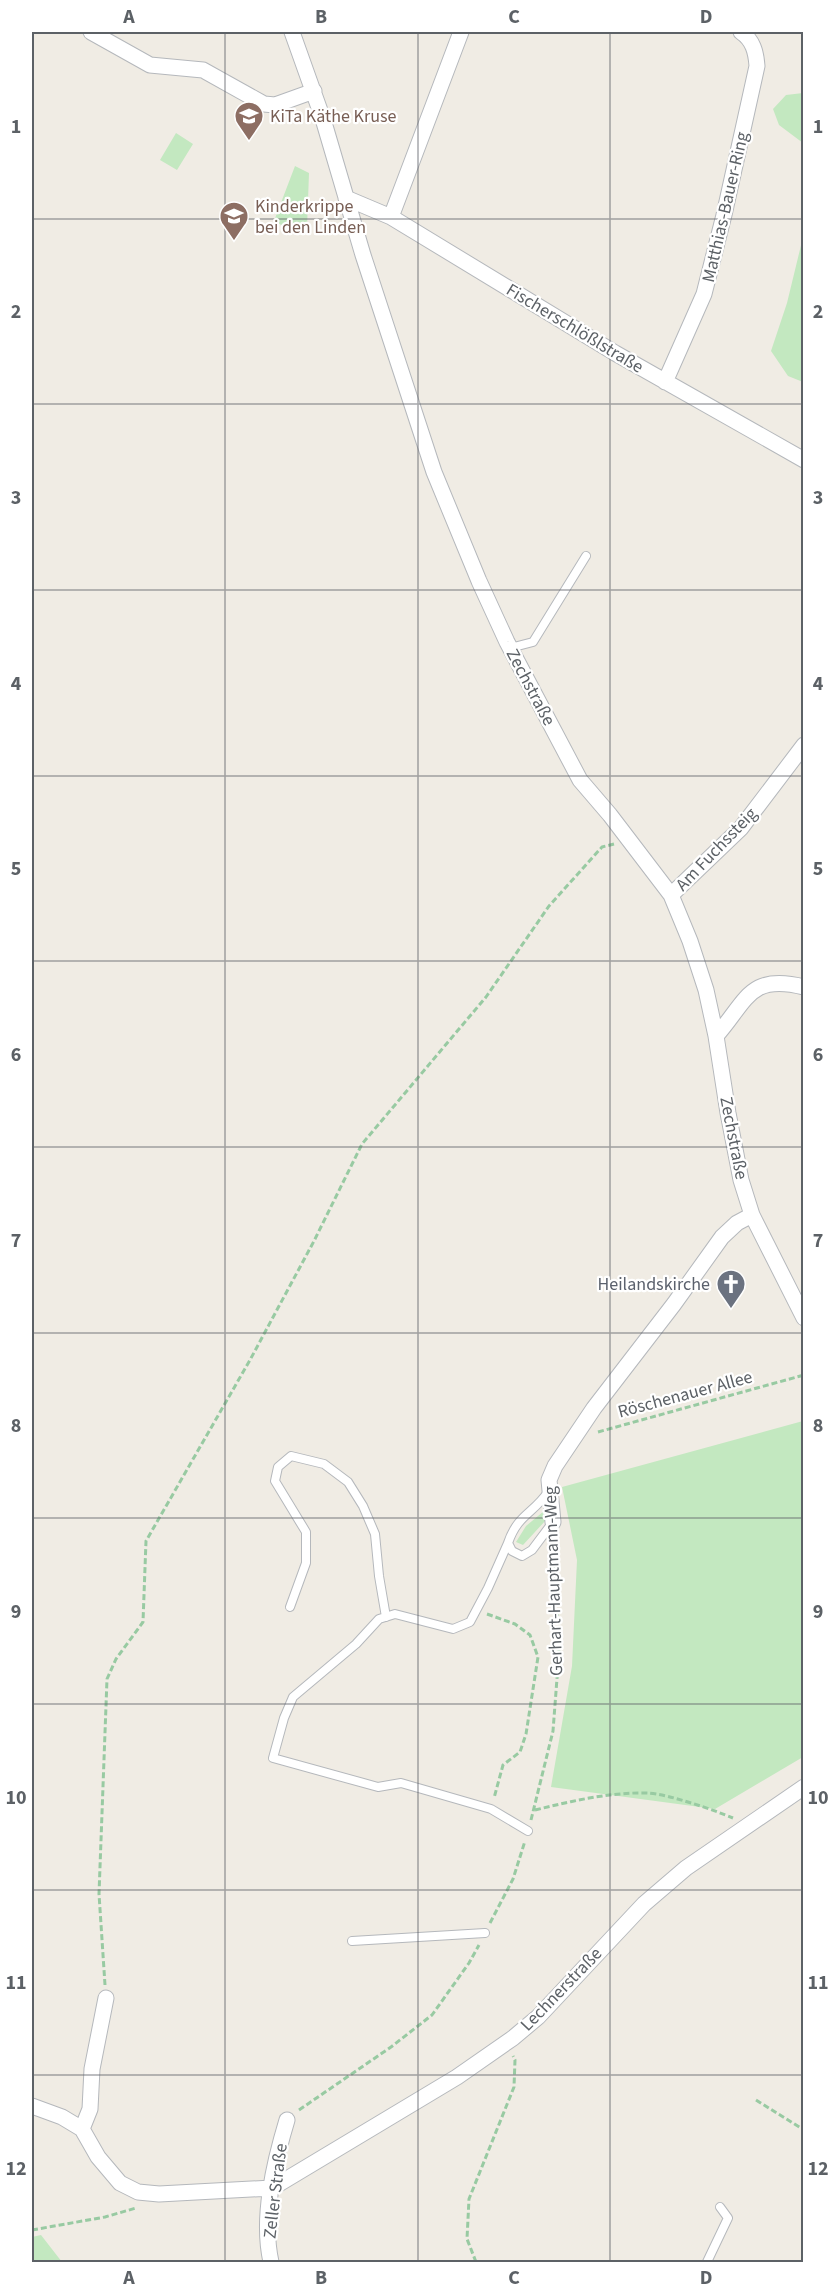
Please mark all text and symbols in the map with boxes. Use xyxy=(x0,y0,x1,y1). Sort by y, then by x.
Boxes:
text: A xyxy=(122,3,135,31)
text: B xyxy=(315,3,327,31)
text: C xyxy=(508,3,520,31)
text: D xyxy=(700,3,712,31)
school or university icon: KiTa Käthe Kruse xyxy=(233,100,265,142)
place label: KiTa Käthe Kruse xyxy=(270,104,397,129)
text: 1 xyxy=(11,113,21,141)
text: 1 xyxy=(813,113,823,141)
street label: Matthias-Bauer-Ring xyxy=(696,129,755,285)
place label: Kinderkrippe bei den Linden xyxy=(255,194,366,240)
school or university icon: Kinderkrippe bei den Linden xyxy=(218,200,250,242)
street label: Fischerschlößlstraße xyxy=(501,277,648,379)
text: 2 xyxy=(11,298,21,326)
text: 2 xyxy=(813,298,823,326)
text: 3 xyxy=(11,484,21,512)
text: 3 xyxy=(813,484,823,512)
street label: Zechstraße xyxy=(500,644,561,730)
text: 4 xyxy=(11,670,22,698)
text: 4 xyxy=(813,670,824,698)
street label: Am Fuchssteig xyxy=(670,802,763,897)
text: 5 xyxy=(11,855,21,883)
text: 5 xyxy=(813,855,823,883)
text: 6 xyxy=(11,1041,21,1069)
text: 6 xyxy=(813,1041,823,1069)
street label: Zechstraße xyxy=(713,1095,754,1182)
text: 7 xyxy=(11,1227,21,1255)
text: 7 xyxy=(813,1227,823,1255)
church icon: Heilandskirche xyxy=(715,1268,747,1310)
place label: Heilandskirche xyxy=(598,1272,710,1297)
street label: Röschenauer Allee xyxy=(615,1364,755,1424)
text: 8 xyxy=(11,1412,21,1440)
text: 8 xyxy=(813,1412,823,1440)
street label: Gerhart-Hauptmann-Weg xyxy=(538,1486,569,1676)
text: 9 xyxy=(11,1598,21,1626)
text: 9 xyxy=(813,1598,823,1626)
text: 10 xyxy=(5,1784,27,1812)
text: 10 xyxy=(807,1784,829,1812)
street label: Lechnerstraße xyxy=(515,1942,608,2037)
text: 11 xyxy=(5,1969,27,1997)
text: 11 xyxy=(807,1969,829,1997)
street label: Zeller Straße xyxy=(257,2142,294,2240)
text: 12 xyxy=(5,2155,27,2183)
text: 12 xyxy=(807,2155,829,2183)
text: A xyxy=(122,2264,135,2292)
text: B xyxy=(315,2264,327,2292)
text: C xyxy=(508,2264,520,2292)
text: D xyxy=(700,2264,712,2292)

